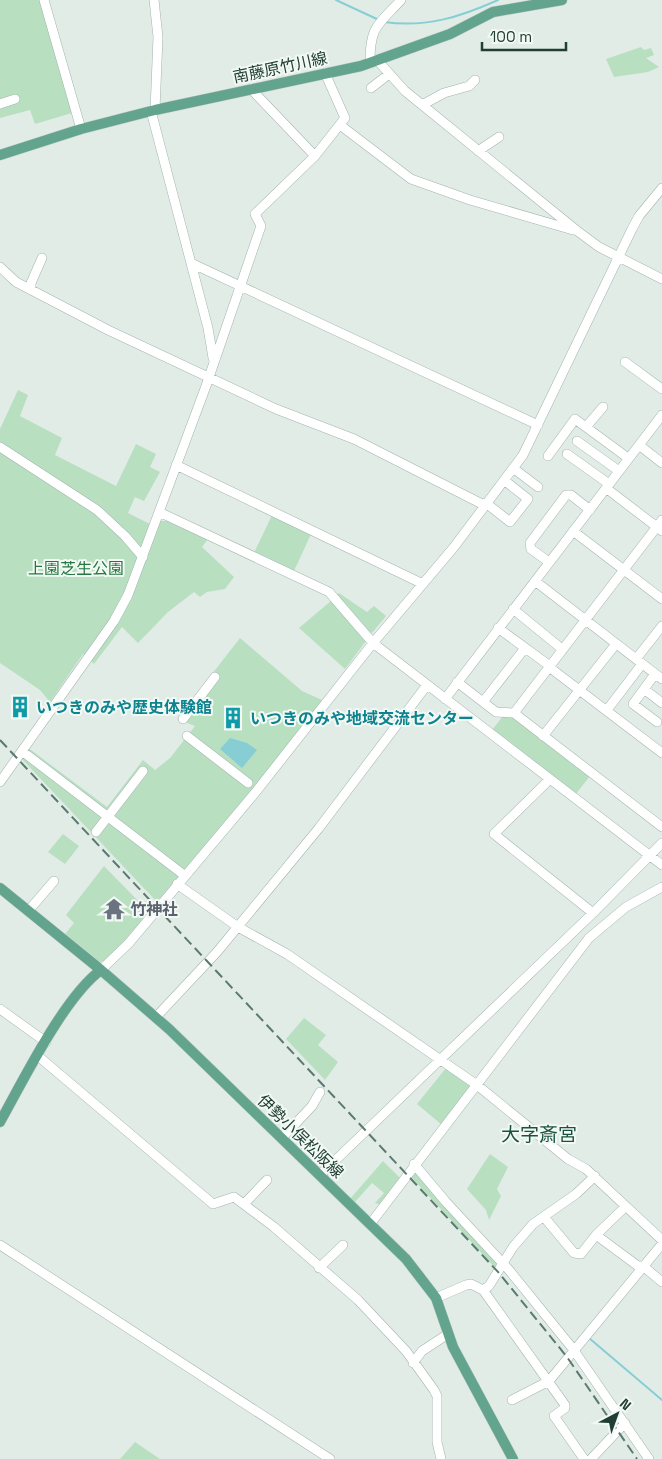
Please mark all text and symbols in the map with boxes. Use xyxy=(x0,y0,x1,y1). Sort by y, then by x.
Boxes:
scale bar xyxy=(482,20,566,52)
text: 100 m xyxy=(490,27,532,46)
street label: 南藤原竹川線 xyxy=(231,47,329,88)
park label: 上園芝生公園 xyxy=(28,558,124,579)
building icon: いつきのみや歴史体験館 xyxy=(7,694,33,720)
place label: いつきのみや歴史体験館 xyxy=(36,697,212,718)
building icon: いつきのみや地域交流センター xyxy=(220,705,246,731)
place label: いつきのみや地域交流センター xyxy=(250,708,474,729)
temple icon: 竹神社 xyxy=(101,896,127,922)
place label: 竹神社 xyxy=(130,899,178,920)
street label: 伊勢小俣松阪線 xyxy=(253,1090,348,1183)
district label: 大字斎宮 xyxy=(501,1122,577,1147)
north arrow xyxy=(592,1389,642,1439)
text: N xyxy=(616,1394,635,1414)

